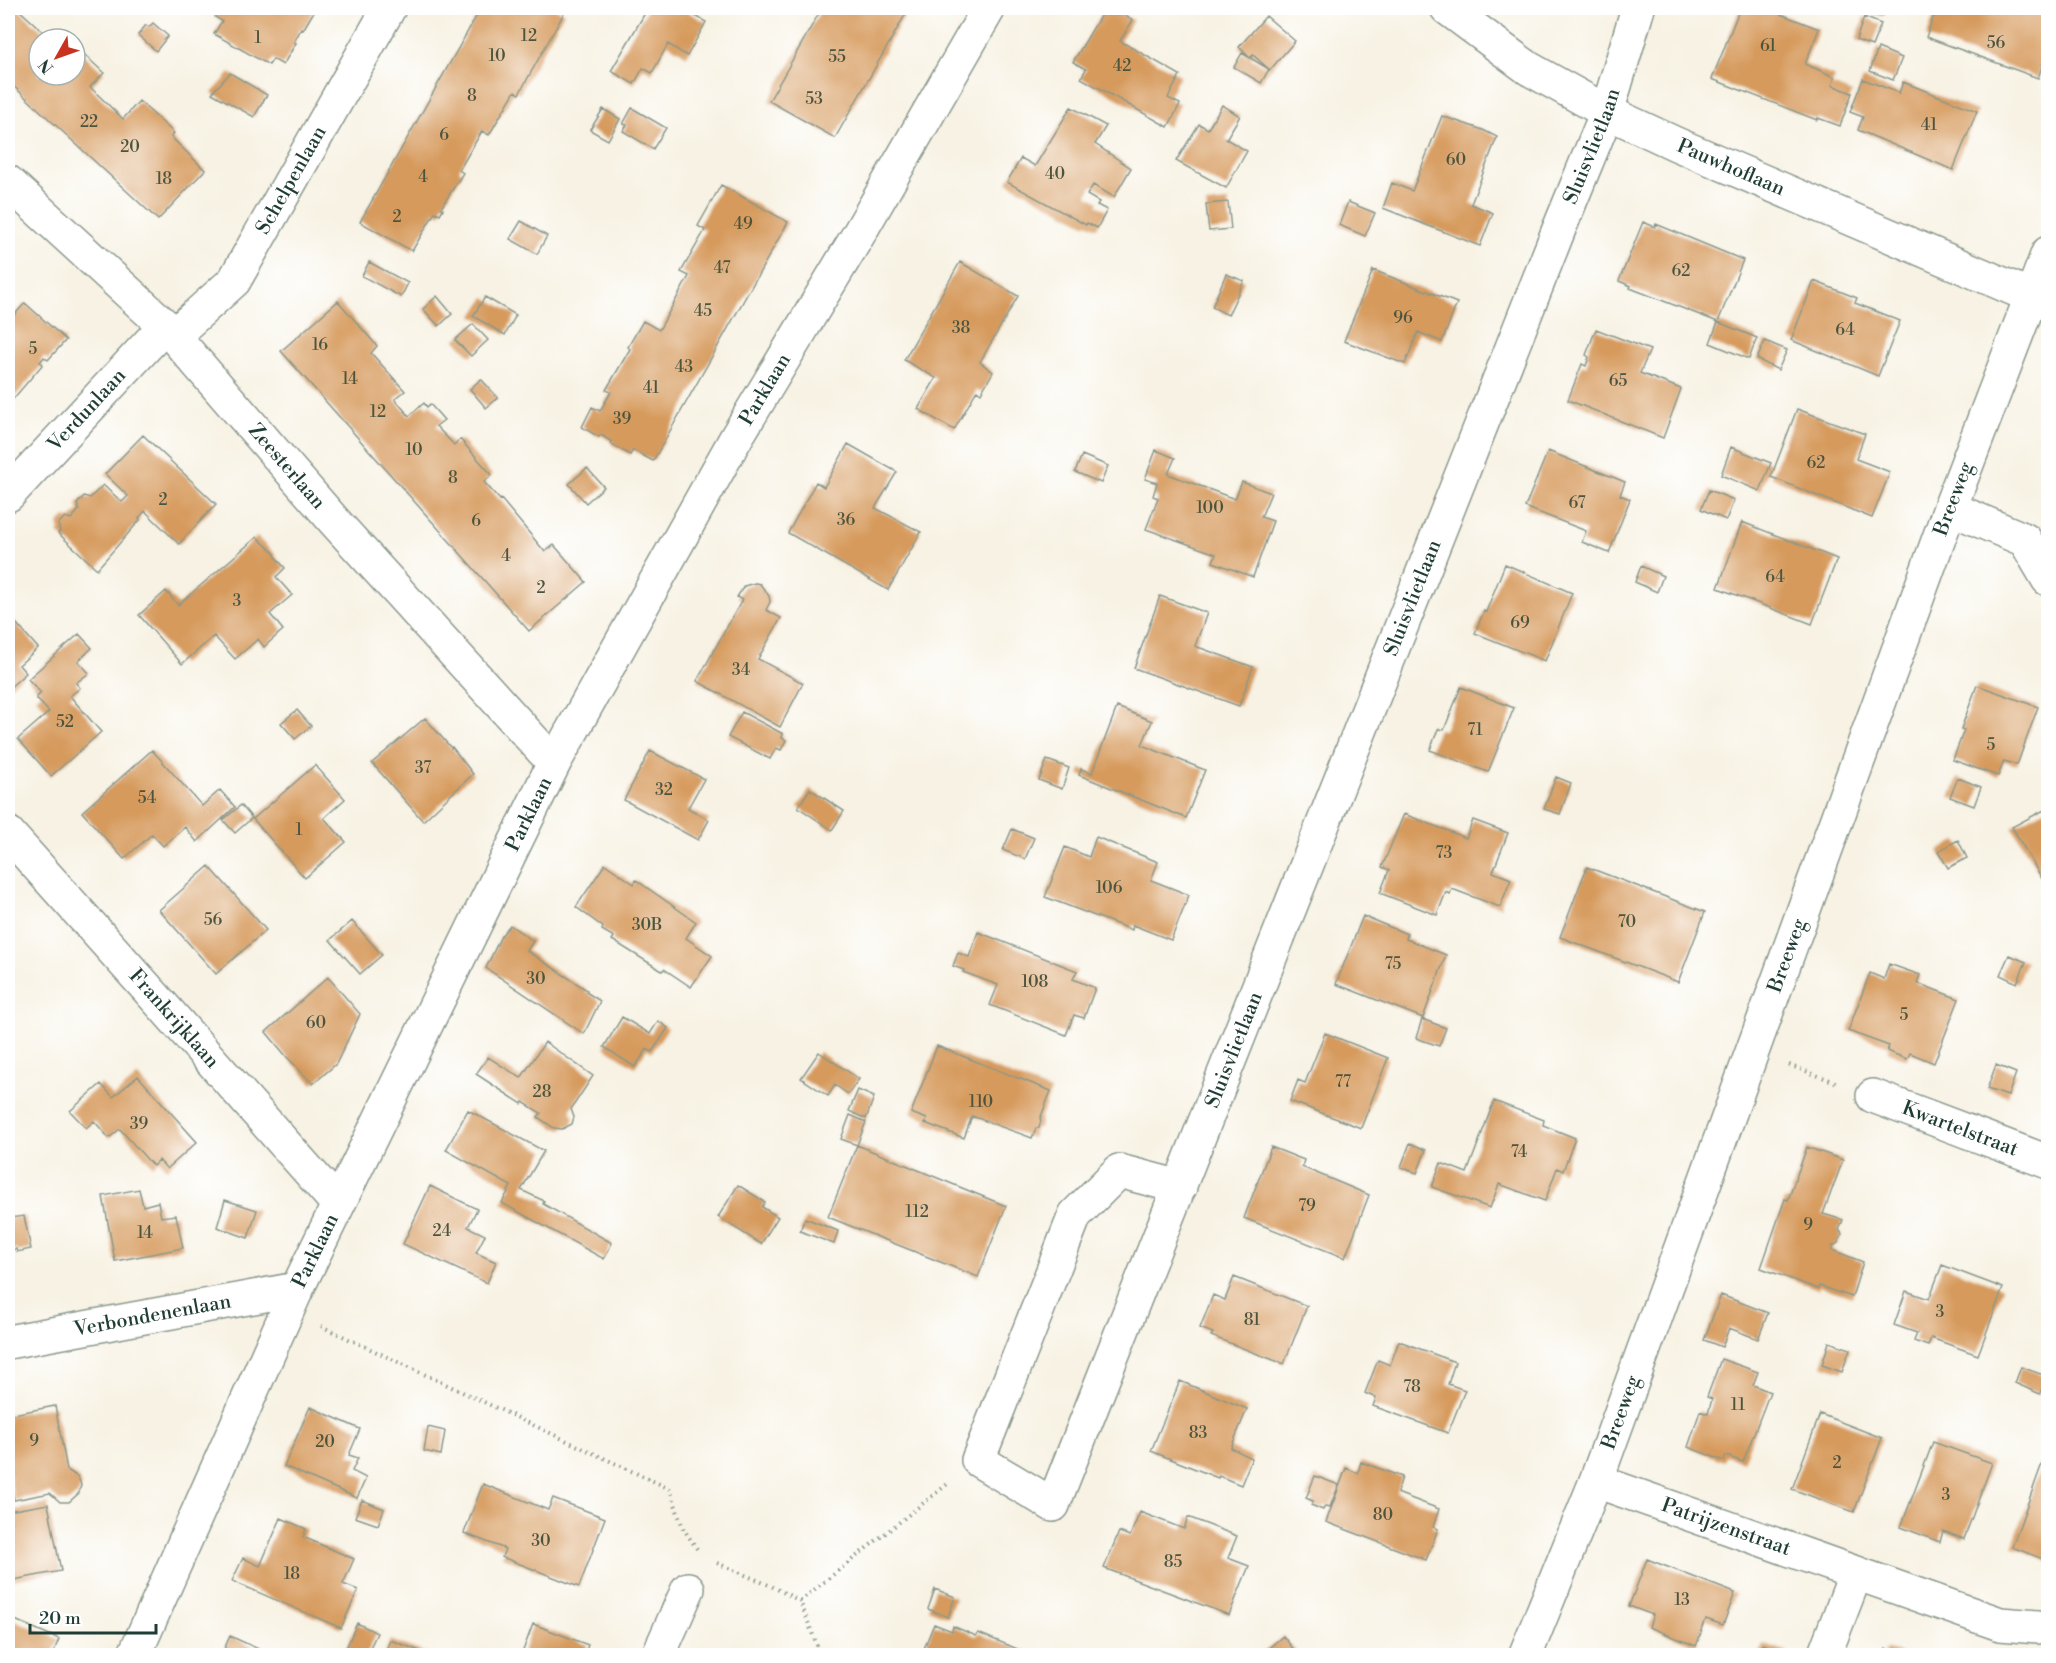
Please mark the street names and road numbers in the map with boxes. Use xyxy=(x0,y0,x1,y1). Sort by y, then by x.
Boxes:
street label: Sluisvlietlaan xyxy=(1558,85,1626,208)
street label: Schelpenlaan xyxy=(250,121,332,239)
street label: Pauwhoflaan xyxy=(1673,133,1789,202)
street label: Parklaan xyxy=(734,349,796,430)
street label: Verdunlaan xyxy=(42,363,132,457)
street label: Zeesterlaan xyxy=(243,418,331,515)
street label: Breeweg xyxy=(1928,458,1979,540)
street label: Sluisvlietlaan xyxy=(1379,536,1447,660)
street label: Parklaan xyxy=(500,773,558,856)
street label: Breeweg xyxy=(1762,915,1812,997)
street label: Frankrijklaan xyxy=(123,964,225,1074)
street label: Sluisvlietlaan xyxy=(1200,988,1268,1112)
street label: Kwartelstraat xyxy=(1898,1096,2022,1162)
street label: Parklaan xyxy=(287,1210,344,1292)
street label: Verbondenenlaan xyxy=(71,1289,233,1342)
street label: Breeweg xyxy=(1596,1371,1646,1454)
street label: Patrijzenstraat xyxy=(1658,1493,1794,1561)

